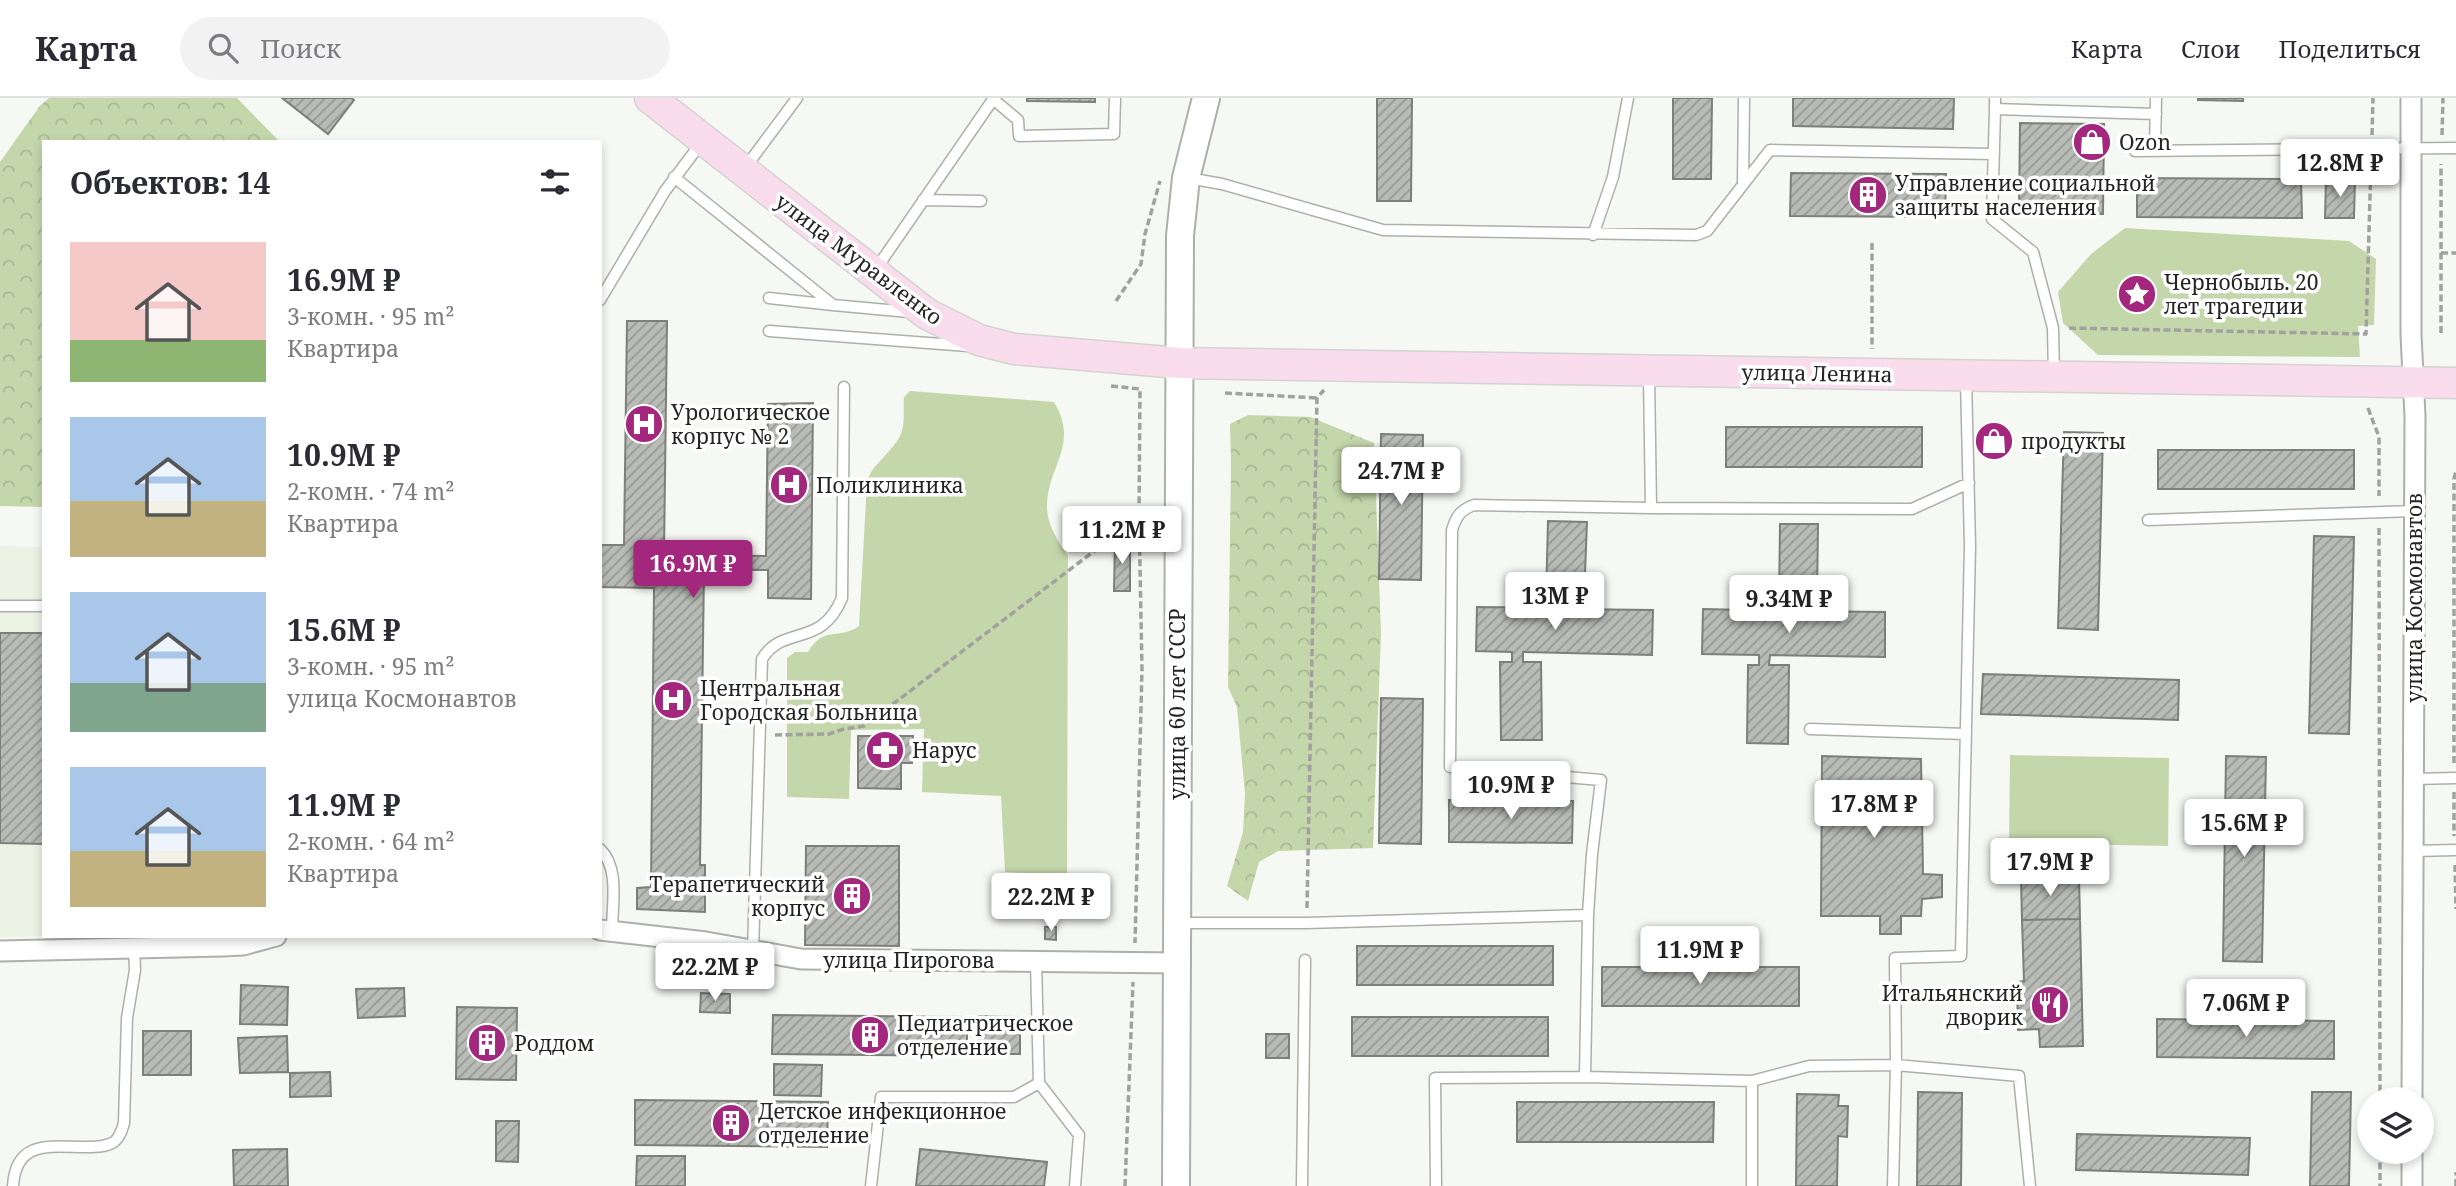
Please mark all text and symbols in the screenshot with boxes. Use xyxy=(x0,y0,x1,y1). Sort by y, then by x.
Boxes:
search box xyxy=(180,17,670,80)
text: Карта xyxy=(35,26,138,71)
icon: search xyxy=(204,29,242,67)
text: Поиск xyxy=(260,30,341,66)
text: Карта xyxy=(2071,32,2143,65)
text: Слои xyxy=(2181,32,2241,65)
text: Поделиться xyxy=(2279,32,2421,65)
shop icon: Ozon xyxy=(2071,121,2113,163)
place label: Ozon xyxy=(2119,128,2171,156)
pin: 12.8M ₽ xyxy=(2275,140,2405,199)
text: 12.8M ₽ xyxy=(2296,146,2384,178)
text: Объектов: 14 xyxy=(70,162,271,203)
icon: filters xyxy=(536,163,574,201)
place label: Управление социальной защиты населения xyxy=(1895,169,2156,221)
building icon: Управление социальной защиты населения xyxy=(1847,174,1889,216)
street label: улица Муравленко xyxy=(770,187,948,331)
text: 16.9M ₽ xyxy=(287,259,401,300)
place label: Чернобыль. 20 лет трагедии xyxy=(2164,268,2319,320)
icon: home xyxy=(126,270,210,354)
place icon: Чернобыль. 20 лет трагедии xyxy=(2116,273,2158,315)
text: 3-комн. · 95 m² xyxy=(287,300,454,332)
text: Квартира xyxy=(287,332,399,364)
street label: улица Ленина xyxy=(1741,358,1893,388)
place label: Урологическое корпус № 2 xyxy=(671,398,830,450)
hospital icon: Урологическое корпус № 2 xyxy=(623,403,665,445)
shop icon: продукты xyxy=(1973,420,2015,462)
place label: продукты xyxy=(2021,427,2126,455)
text: 10.9M ₽ xyxy=(287,434,401,475)
icon: home xyxy=(126,445,210,529)
pin: 24.7M ₽ xyxy=(1336,448,1466,507)
text: 24.7M ₽ xyxy=(1357,454,1445,486)
hospital icon: Поликлиника xyxy=(768,464,810,506)
place label: Поликлиника xyxy=(816,471,964,499)
text: 2-комн. · 74 m² xyxy=(287,475,454,507)
street label: улица Космонавтов xyxy=(2400,493,2428,703)
pin: 11.2M ₽ xyxy=(1057,506,1187,566)
text: Квартира xyxy=(287,507,399,539)
text: 11.2M ₽ xyxy=(1078,513,1166,545)
pin: 16.9M ₽ xyxy=(628,540,758,600)
text: 16.9M ₽ xyxy=(649,547,737,579)
pin: 13M ₽ xyxy=(1506,573,1604,632)
pin: 9.34M ₽ xyxy=(1724,575,1854,635)
text: 13M ₽ xyxy=(1521,579,1589,611)
text: 9.34M ₽ xyxy=(1745,582,1833,614)
street label: улица 60 лет СССР xyxy=(1163,608,1191,800)
text: 15.6M ₽ xyxy=(287,609,401,650)
icon: home xyxy=(126,620,210,704)
text: 3-комн. · 95 m² xyxy=(287,650,454,682)
place label: Центральная Городская Больница xyxy=(700,674,918,726)
hospital icon: Центральная Городская Больница xyxy=(652,679,694,721)
text: улица Космонавтов xyxy=(287,682,517,714)
pharmacy icon: Нарус xyxy=(864,729,906,771)
place label: Нарус xyxy=(912,736,976,764)
pin: 10.9M ₽ xyxy=(1446,762,1576,821)
text: 10.9M ₽ xyxy=(1467,768,1555,800)
pin: 17.8M ₽ xyxy=(1809,780,1939,840)
text: 11.9M ₽ xyxy=(287,784,401,825)
text: 17.8M ₽ xyxy=(1830,787,1918,819)
icon: home xyxy=(126,795,210,879)
pin: 15.6M ₽ xyxy=(2179,800,2309,859)
text: 15.6M ₽ xyxy=(2200,806,2288,838)
text: 2-комн. · 64 m² xyxy=(287,825,454,857)
pin: 17.9M ₽ xyxy=(1985,838,2115,898)
text: 17.9M ₽ xyxy=(2006,845,2094,877)
text: Квартира xyxy=(287,857,399,889)
place label: Терапетический корпус xyxy=(649,870,825,922)
pin: 22.2M ₽ xyxy=(986,874,1116,933)
building icon: Терапетический корпус xyxy=(831,875,873,917)
text: 22.2M ₽ xyxy=(1007,880,1095,912)
pin: 11.9M ₽ xyxy=(1635,926,1765,986)
text: 11.9M ₽ xyxy=(1656,933,1744,965)
pin: 22.2M ₽ xyxy=(650,944,780,1003)
street label: улица Пирогова xyxy=(823,946,995,974)
text: 22.2M ₽ xyxy=(671,950,759,982)
place label: Итальянский дворик xyxy=(1882,979,2024,1031)
pin: 7.06M ₽ xyxy=(2181,979,2311,1039)
restaurant icon: Итальянский дворик xyxy=(2029,984,2071,1026)
text: 7.06M ₽ xyxy=(2202,986,2290,1018)
place label: Педиатрическое отделение xyxy=(897,1009,1073,1061)
building icon: Педиатрическое отделение xyxy=(849,1014,891,1056)
building icon: Роддом xyxy=(466,1022,508,1064)
place label: Роддом xyxy=(514,1029,594,1057)
map controls xyxy=(2357,1087,2434,1164)
button: layers xyxy=(2357,1087,2434,1164)
place label: Детское инфекционное отделение xyxy=(758,1097,1006,1149)
building icon: Детское инфекционное отделение xyxy=(710,1102,752,1144)

